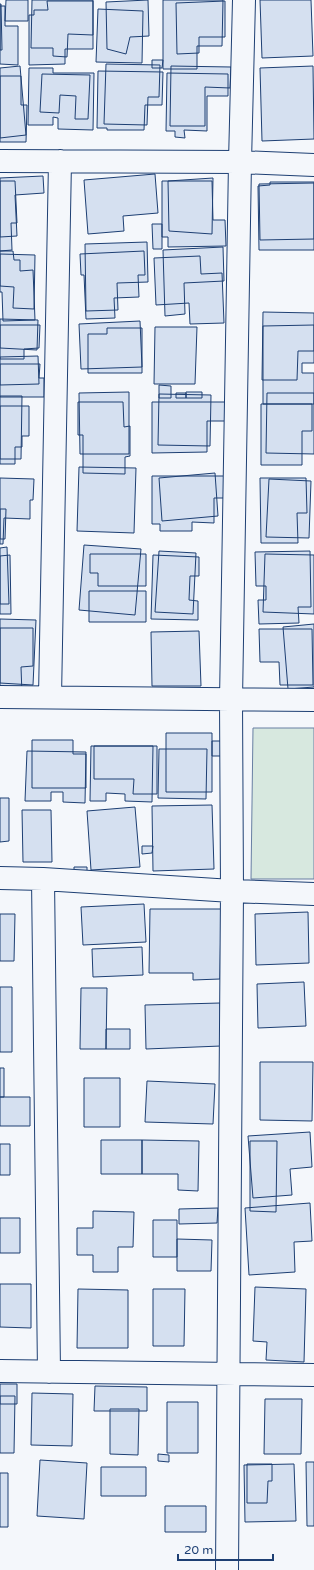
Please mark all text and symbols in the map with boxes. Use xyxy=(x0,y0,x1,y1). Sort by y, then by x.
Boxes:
scale bar xyxy=(178,1536,273,1562)
text: 20 m xyxy=(184,1543,213,1557)

